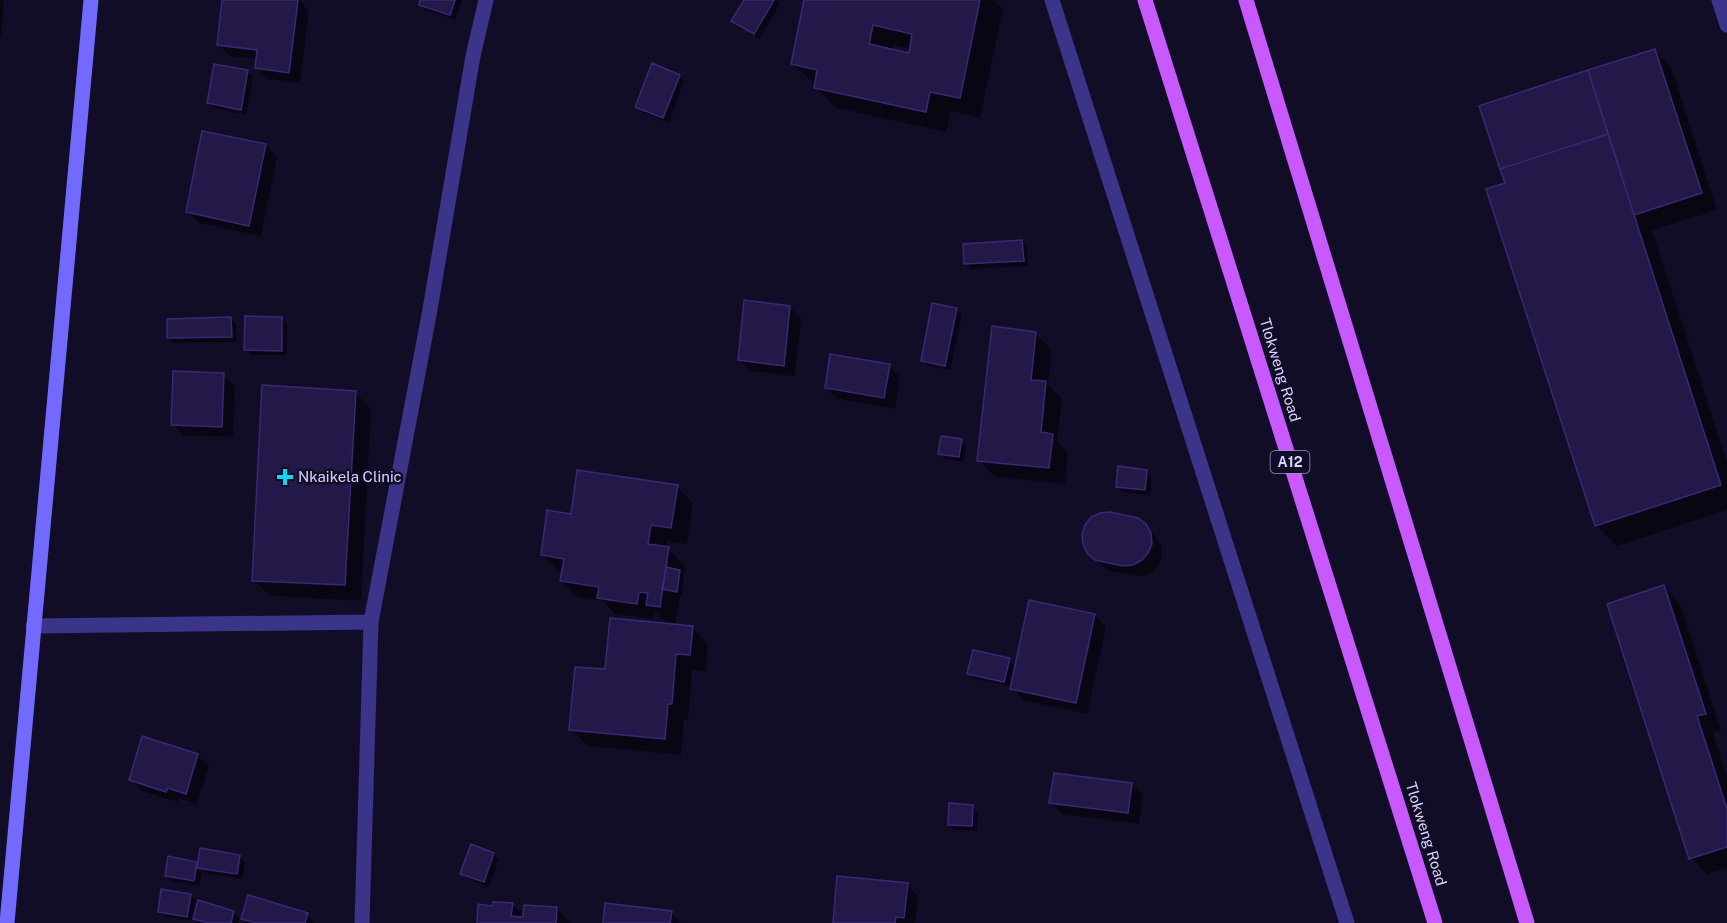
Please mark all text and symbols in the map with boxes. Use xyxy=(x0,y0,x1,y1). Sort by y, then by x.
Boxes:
street label: Tlokweng Road xyxy=(1257,316,1304,424)
road number: A12 xyxy=(1270,451,1310,473)
marker: Nkaikela Clinic xyxy=(276,468,294,486)
place label: Nkaikela Clinic xyxy=(298,468,402,485)
street label: Tlokweng Road xyxy=(1403,780,1450,888)

